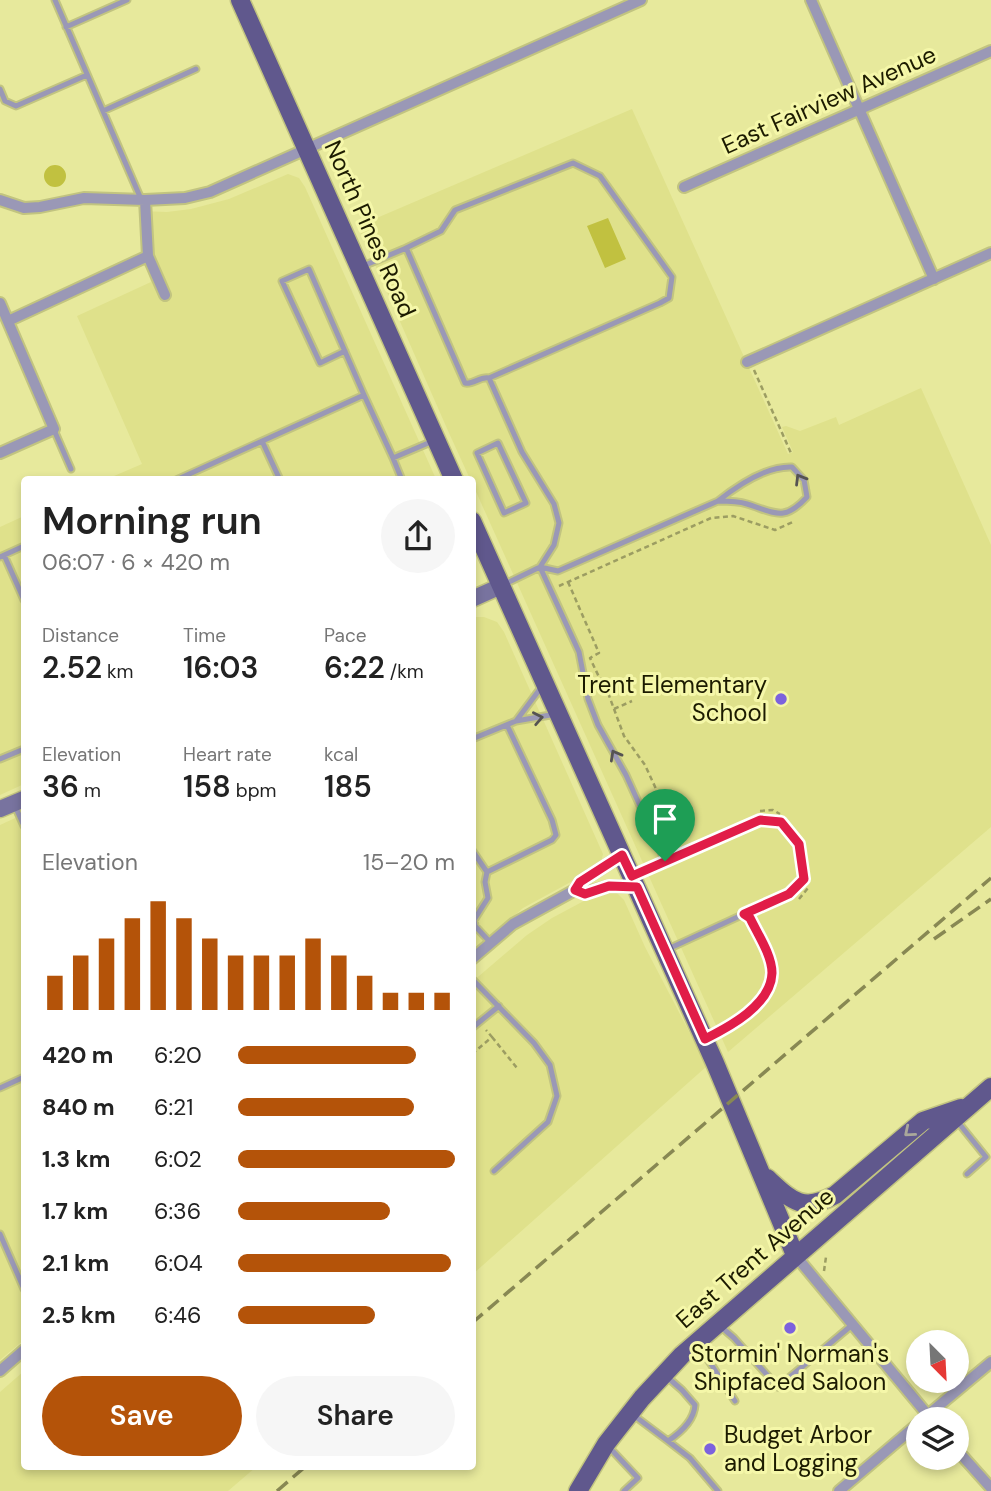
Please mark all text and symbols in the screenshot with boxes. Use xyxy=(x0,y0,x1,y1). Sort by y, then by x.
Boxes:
street label: East Fairview Avenue xyxy=(717,38,941,161)
street label: North Pines Road xyxy=(318,135,423,322)
one-way arrow xyxy=(795,474,808,487)
text: Morning run xyxy=(42,496,262,546)
button: share xyxy=(381,499,455,573)
text: 06:07 · 6 × 420 m xyxy=(42,547,230,577)
text: Distance xyxy=(42,623,119,648)
text: Time xyxy=(183,623,226,648)
text: Pace xyxy=(324,623,367,648)
text: 2.52 xyxy=(42,648,102,687)
text: 16:03 xyxy=(183,648,259,687)
text: 6:22 xyxy=(324,648,385,687)
text: km xyxy=(102,659,134,684)
text: /km xyxy=(385,659,424,684)
place label: Trent Elementary School xyxy=(577,669,767,728)
marker: Trent Elementary School xyxy=(773,691,789,707)
one-way arrow xyxy=(532,711,544,726)
text: Elevation xyxy=(42,742,121,767)
text: Heart rate xyxy=(183,742,272,767)
text: kcal xyxy=(324,742,358,767)
one-way arrow xyxy=(610,750,623,762)
text: 36 xyxy=(42,767,79,806)
text: 158 xyxy=(183,767,231,806)
text: 185 xyxy=(324,767,372,806)
text: m xyxy=(79,778,101,803)
text: bpm xyxy=(231,778,277,803)
pin xyxy=(635,789,695,861)
icon: arrive xyxy=(646,800,684,838)
text: Elevation xyxy=(42,847,138,877)
text: 15–20 m xyxy=(363,847,455,877)
text: 420 m xyxy=(42,1040,113,1070)
text: 6:20 xyxy=(154,1040,202,1070)
text: 840 m xyxy=(42,1092,115,1122)
text: 6:21 xyxy=(154,1092,194,1122)
one-way arrow xyxy=(905,1124,918,1136)
text: 1.3 km xyxy=(42,1144,110,1174)
text: 6:02 xyxy=(154,1144,202,1174)
street label: East Trent Avenue xyxy=(669,1181,840,1335)
text: 1.7 km xyxy=(42,1196,108,1226)
text: 6:36 xyxy=(154,1196,201,1226)
text: 2.1 km xyxy=(42,1248,109,1278)
text: 6:04 xyxy=(154,1248,203,1278)
text: 2.5 km xyxy=(42,1300,116,1330)
text: 6:46 xyxy=(154,1300,202,1330)
marker: Stormin' Norman's Shipfaced Saloon xyxy=(782,1320,798,1336)
north arrow xyxy=(906,1330,970,1393)
map controls xyxy=(906,1330,969,1470)
place label: Stormin' Norman's Shipfaced Saloon xyxy=(691,1338,889,1397)
button: Save xyxy=(42,1376,242,1456)
button: Share xyxy=(256,1376,455,1456)
button: layers xyxy=(906,1407,969,1470)
place label: Budget Arbor and Logging xyxy=(724,1419,872,1478)
marker: Budget Arbor and Logging xyxy=(702,1441,718,1457)

